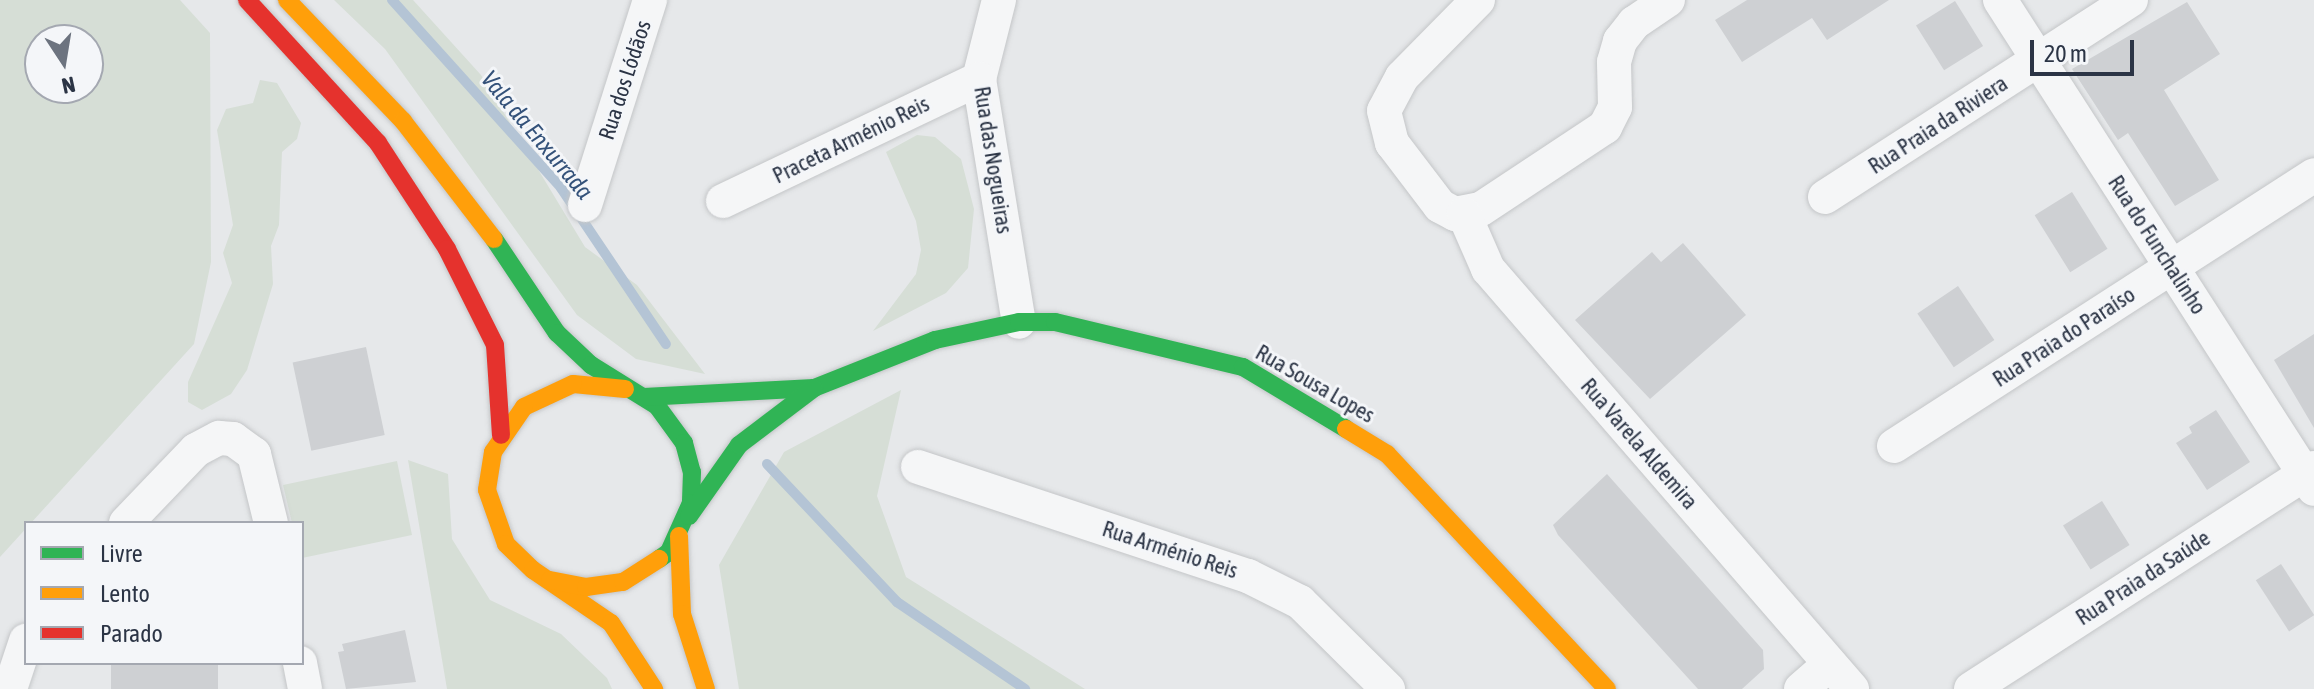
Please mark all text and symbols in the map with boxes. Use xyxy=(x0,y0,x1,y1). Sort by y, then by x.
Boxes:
street label: Rua dos Lódãos xyxy=(593,17,657,143)
north arrow xyxy=(24,24,104,104)
scale bar xyxy=(2034,24,2138,74)
text: 20 m xyxy=(2044,40,2087,67)
water label: Vala da Enxurrada xyxy=(475,65,599,205)
street label: Rua Praia da Riviera xyxy=(1864,70,2012,180)
text: N xyxy=(60,71,78,100)
street label: Rua das Nogueiras xyxy=(968,84,1018,236)
street label: Praceta Arménio Reis xyxy=(768,91,934,189)
street label: Rua do Funchalinho xyxy=(2102,171,2212,319)
street label: Rua Praia do Paraíso xyxy=(1988,281,2140,393)
street label: Rua Sousa Lopes xyxy=(1251,339,1379,429)
street label: Rua Varela Aldemira xyxy=(1575,373,1703,515)
street label: Rua Arménio Reis xyxy=(1099,516,1241,584)
legend xyxy=(24,521,304,665)
street label: Rua Praia da Saúde xyxy=(2071,525,2215,631)
text: Livre xyxy=(100,540,143,567)
text: Lento xyxy=(100,580,150,607)
text: Parado xyxy=(100,620,163,647)

